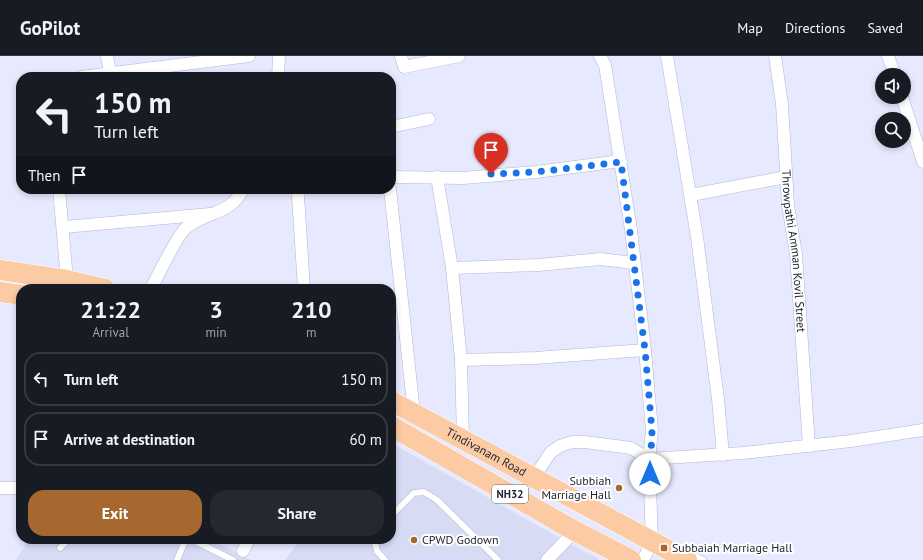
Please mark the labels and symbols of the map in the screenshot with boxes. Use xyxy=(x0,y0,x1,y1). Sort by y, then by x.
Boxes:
pin xyxy=(474,133,508,174)
street label: Throwpathi Amman Kovil Street xyxy=(779,169,809,333)
street label: Tindivanam Road xyxy=(444,424,529,479)
position arrow xyxy=(629,453,671,495)
place label: Subbiah Marriage Hall xyxy=(541,473,611,502)
marker: Subbiah Marriage Hall xyxy=(614,483,624,493)
road number: NH32 xyxy=(492,485,528,503)
place label: CPWD Godown xyxy=(422,532,498,547)
marker: CPWD Godown xyxy=(409,535,419,545)
place label: Subbaiah Marriage Hall xyxy=(672,540,793,555)
marker: Subbaiah Marriage Hall xyxy=(659,543,669,553)

